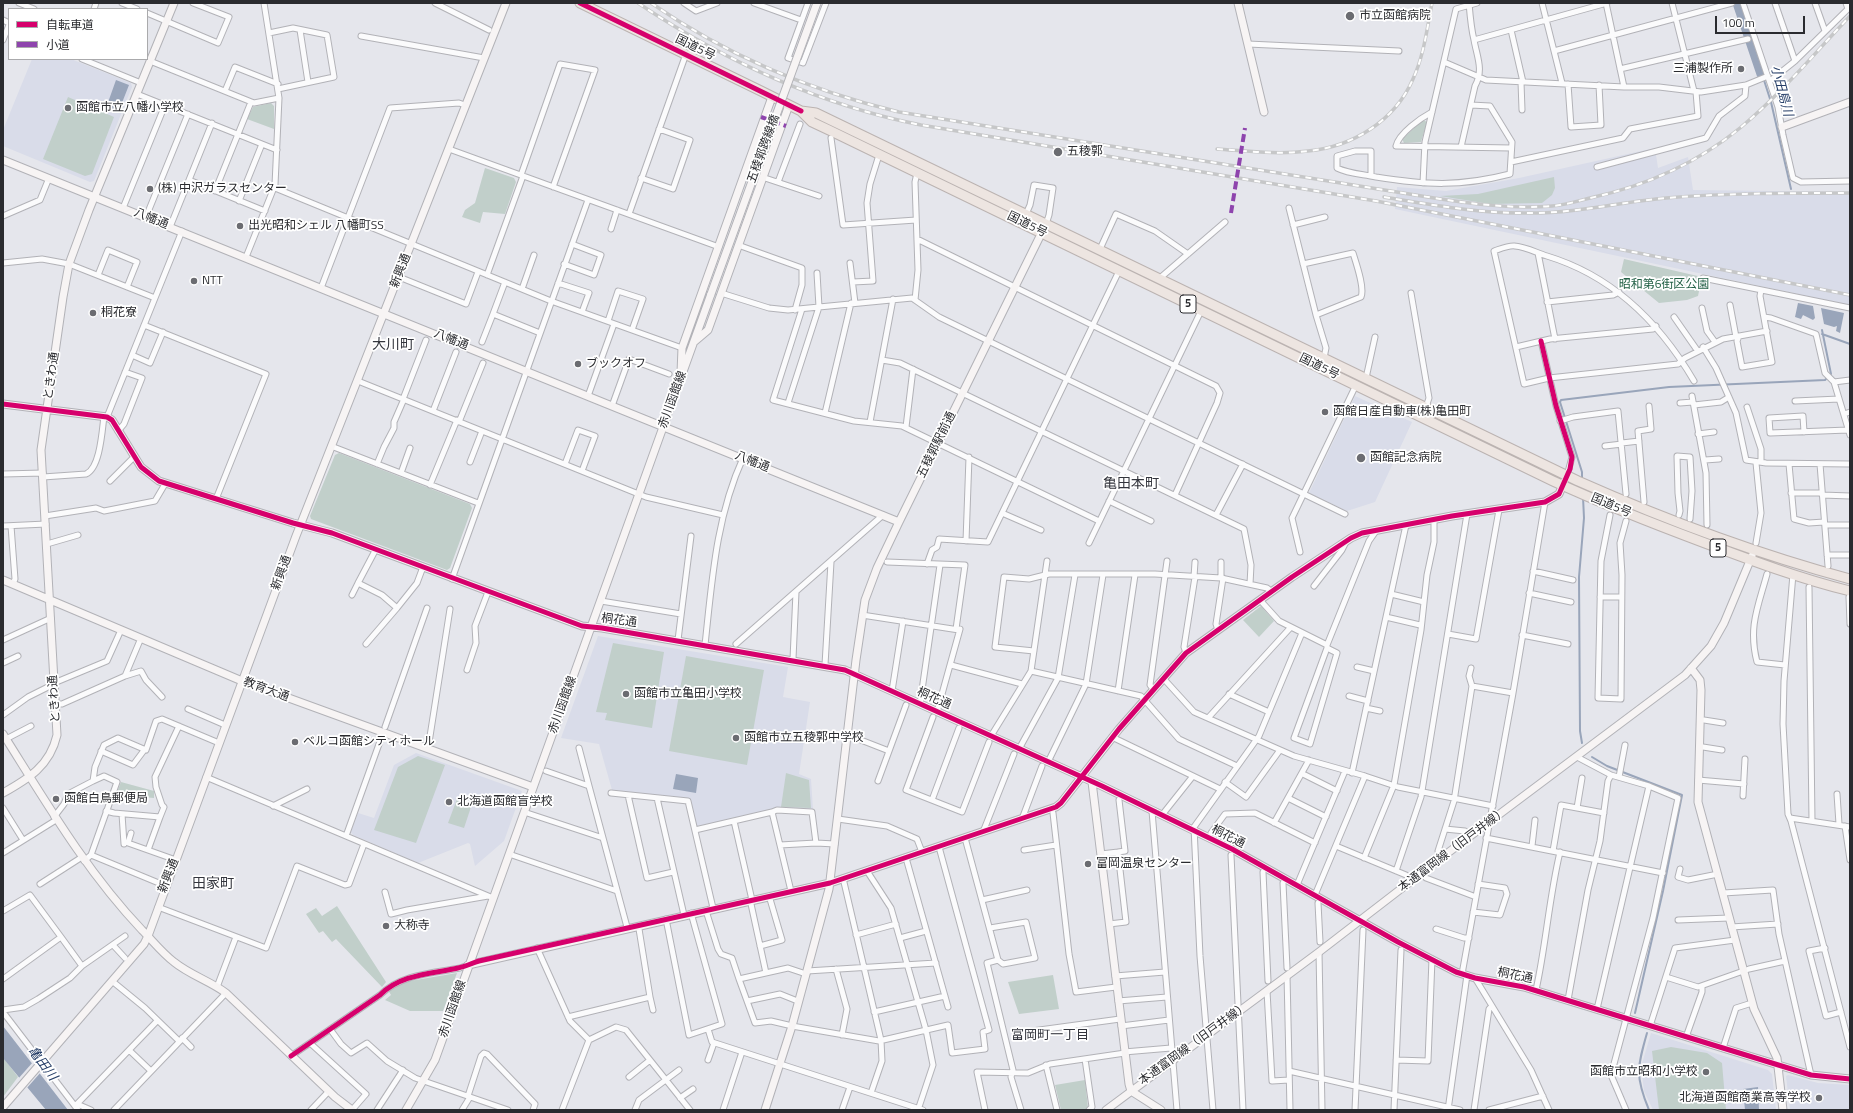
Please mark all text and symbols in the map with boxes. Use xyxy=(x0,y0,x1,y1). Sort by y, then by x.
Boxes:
legend xyxy=(8,8,148,60)
scale bar xyxy=(1717,8,1807,34)
place label: 市立函館病院 xyxy=(1359,9,1431,23)
marker: 市立函館病院 xyxy=(1344,10,1356,22)
text: 100 m xyxy=(1722,13,1755,32)
text: 自転車道 xyxy=(46,15,94,34)
street label: 国道5号 xyxy=(673,32,717,64)
text: 小道 xyxy=(46,35,70,54)
place label: 三浦製作所 xyxy=(1673,62,1733,76)
marker: 三浦製作所 xyxy=(1736,64,1746,74)
water label: 小田島川 xyxy=(1767,64,1795,118)
place label: 函館市立八幡小学校 xyxy=(76,101,184,115)
marker: 函館市立八幡小学校 xyxy=(63,103,73,113)
street label: 五稜郭跨線橋 xyxy=(745,113,783,185)
place label: 五稜郭 xyxy=(1067,145,1103,159)
marker: 五稜郭 xyxy=(1052,146,1064,158)
place label: (株) 中沢ガラスセンター xyxy=(158,182,287,196)
marker: (株) 中沢ガラスセンター xyxy=(145,184,155,194)
street label: 八幡通 xyxy=(132,206,170,232)
street label: 国道5号 xyxy=(1005,209,1049,241)
place label: 出光昭和シェル 八幡町SS xyxy=(248,219,384,233)
marker: 出光昭和シェル 八幡町SS xyxy=(235,221,245,231)
street label: 新興通 xyxy=(388,252,414,290)
place label: NTT xyxy=(202,274,223,288)
marker: NTT xyxy=(189,276,199,286)
park label: 昭和第6街区公園 xyxy=(1619,278,1709,292)
road number: 5 xyxy=(1180,295,1196,313)
place label: 桐花寮 xyxy=(101,306,137,320)
marker: 桐花寮 xyxy=(88,308,98,318)
street label: 八幡通 xyxy=(432,327,470,353)
district label: 大川町 xyxy=(372,338,414,354)
street label: ときわ通 xyxy=(42,351,62,401)
street label: 国道5号 xyxy=(1297,351,1341,383)
place label: ブックオフ xyxy=(586,357,646,371)
marker: ブックオフ xyxy=(573,359,583,369)
street label: 赤川函館線 xyxy=(656,369,690,431)
place label: 函館日産自動車(株)亀田町 xyxy=(1333,405,1471,419)
marker: 函館日産自動車(株)亀田町 xyxy=(1320,407,1330,417)
street label: 五稜郭駅前通 xyxy=(915,409,959,481)
street label: 八幡通 xyxy=(733,449,771,475)
place label: 函館記念病院 xyxy=(1370,451,1442,465)
marker: 函館記念病院 xyxy=(1355,452,1367,464)
district label: 亀田本町 xyxy=(1103,477,1159,493)
street label: 国道5号 xyxy=(1589,491,1633,521)
road number: 5 xyxy=(1710,539,1726,557)
street label: 新興通 xyxy=(269,554,295,592)
street label: 桐花通 xyxy=(600,611,638,631)
street label: 赤川函館線 xyxy=(546,674,580,736)
street label: ときわ通 xyxy=(46,675,64,723)
street label: 教育大通 xyxy=(241,675,291,705)
street label: 桐花通 xyxy=(915,685,953,713)
place label: 函館市立亀田小学校 xyxy=(634,687,742,701)
marker: 函館市立亀田小学校 xyxy=(621,689,631,699)
place label: 函館市立五稜郭中学校 xyxy=(744,731,864,745)
marker: 函館市立五稜郭中学校 xyxy=(731,733,741,743)
place label: ベルコ函館シティホール xyxy=(303,735,435,749)
marker: ベルコ函館シティホール xyxy=(290,737,300,747)
place label: 函館白鳥郵便局 xyxy=(64,792,148,806)
marker: 函館白鳥郵便局 xyxy=(51,794,61,804)
place label: 北海道函館盲学校 xyxy=(457,795,553,809)
marker: 北海道函館盲学校 xyxy=(444,797,454,807)
street label: 本通富岡線（旧戸井線） xyxy=(1396,805,1510,895)
street label: 桐花通 xyxy=(1209,822,1247,852)
street label: 新興通 xyxy=(156,857,182,895)
place label: 富岡温泉センター xyxy=(1096,857,1192,871)
marker: 富岡温泉センター xyxy=(1083,859,1093,869)
district label: 田家町 xyxy=(192,877,234,893)
place label: 大称寺 xyxy=(394,919,430,933)
marker: 大称寺 xyxy=(381,921,391,931)
street label: 桐花通 xyxy=(1496,965,1534,987)
street label: 赤川函館線 xyxy=(436,978,470,1040)
street label: 本通富岡線（旧戸井線） xyxy=(1136,999,1252,1089)
district label: 富岡町一丁目 xyxy=(1011,1028,1089,1044)
water label: 亀田川 xyxy=(24,1044,60,1084)
place label: 函館市立昭和小学校 xyxy=(1590,1065,1698,1079)
marker: 函館市立昭和小学校 xyxy=(1701,1067,1711,1077)
place label: 北海道函館商業高等学校 xyxy=(1679,1091,1811,1105)
marker: 北海道函館商業高等学校 xyxy=(1814,1093,1824,1103)

